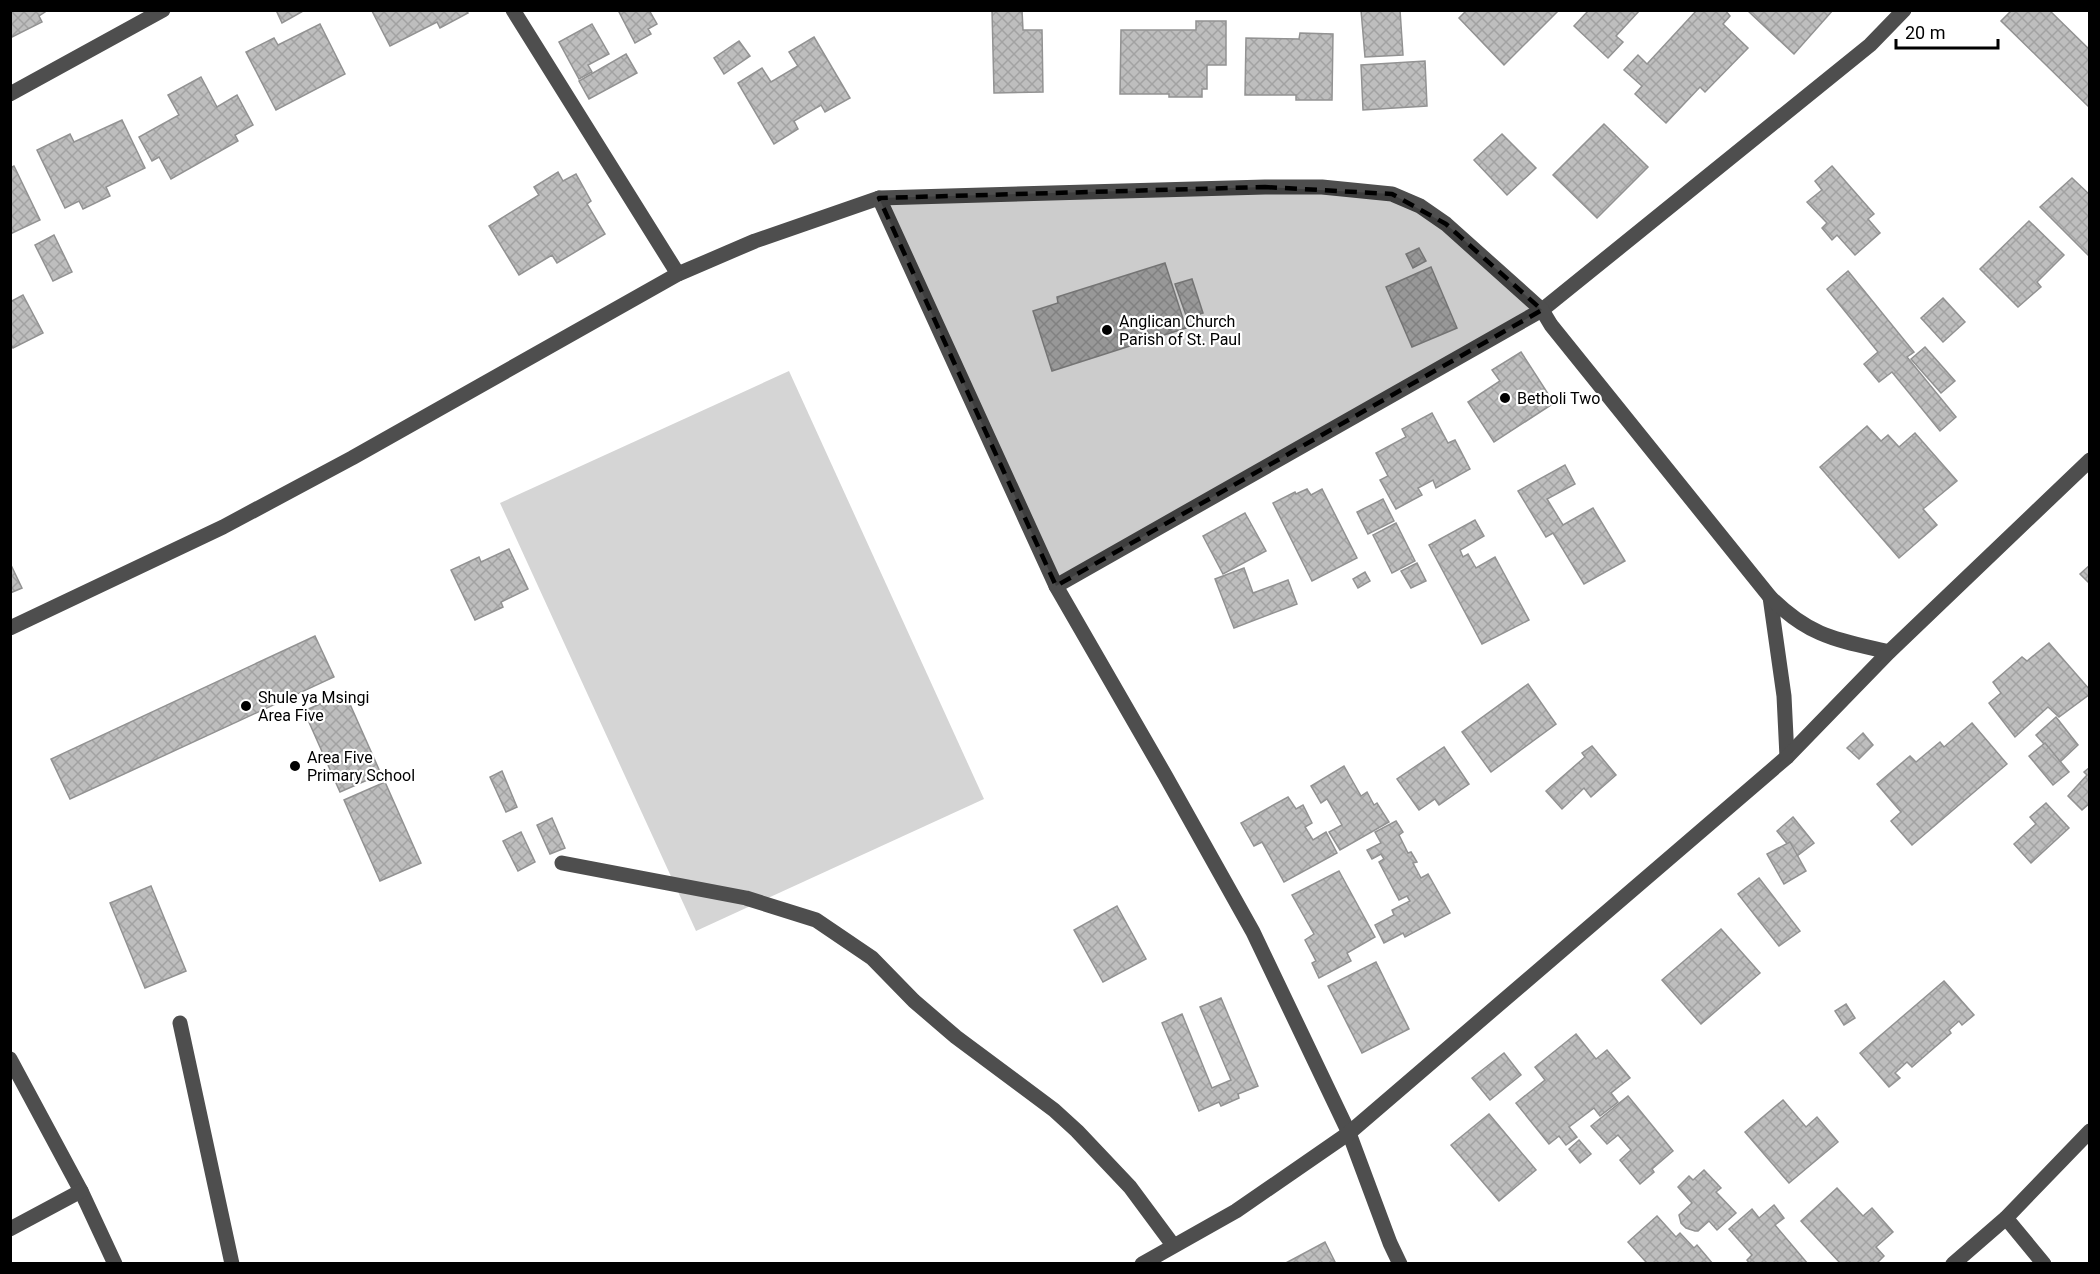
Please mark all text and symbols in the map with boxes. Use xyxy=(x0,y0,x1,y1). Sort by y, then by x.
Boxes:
scale bar xyxy=(1896,12,1998,50)
text: 20 m xyxy=(1905,22,1945,43)
place label: Anglican Church Parish of St. Paul xyxy=(1119,312,1241,349)
marker: Anglican Church Parish of St. Paul xyxy=(1100,323,1114,337)
place label: Betholi Two xyxy=(1517,389,1600,408)
marker: Betholi Two xyxy=(1498,391,1512,405)
place label: Shule ya Msingi Area Five xyxy=(258,688,369,725)
marker: Shule ya Msingi Area Five xyxy=(239,699,253,713)
place label: Area Five Primary School xyxy=(307,748,415,785)
marker: Area Five Primary School xyxy=(288,759,302,773)

